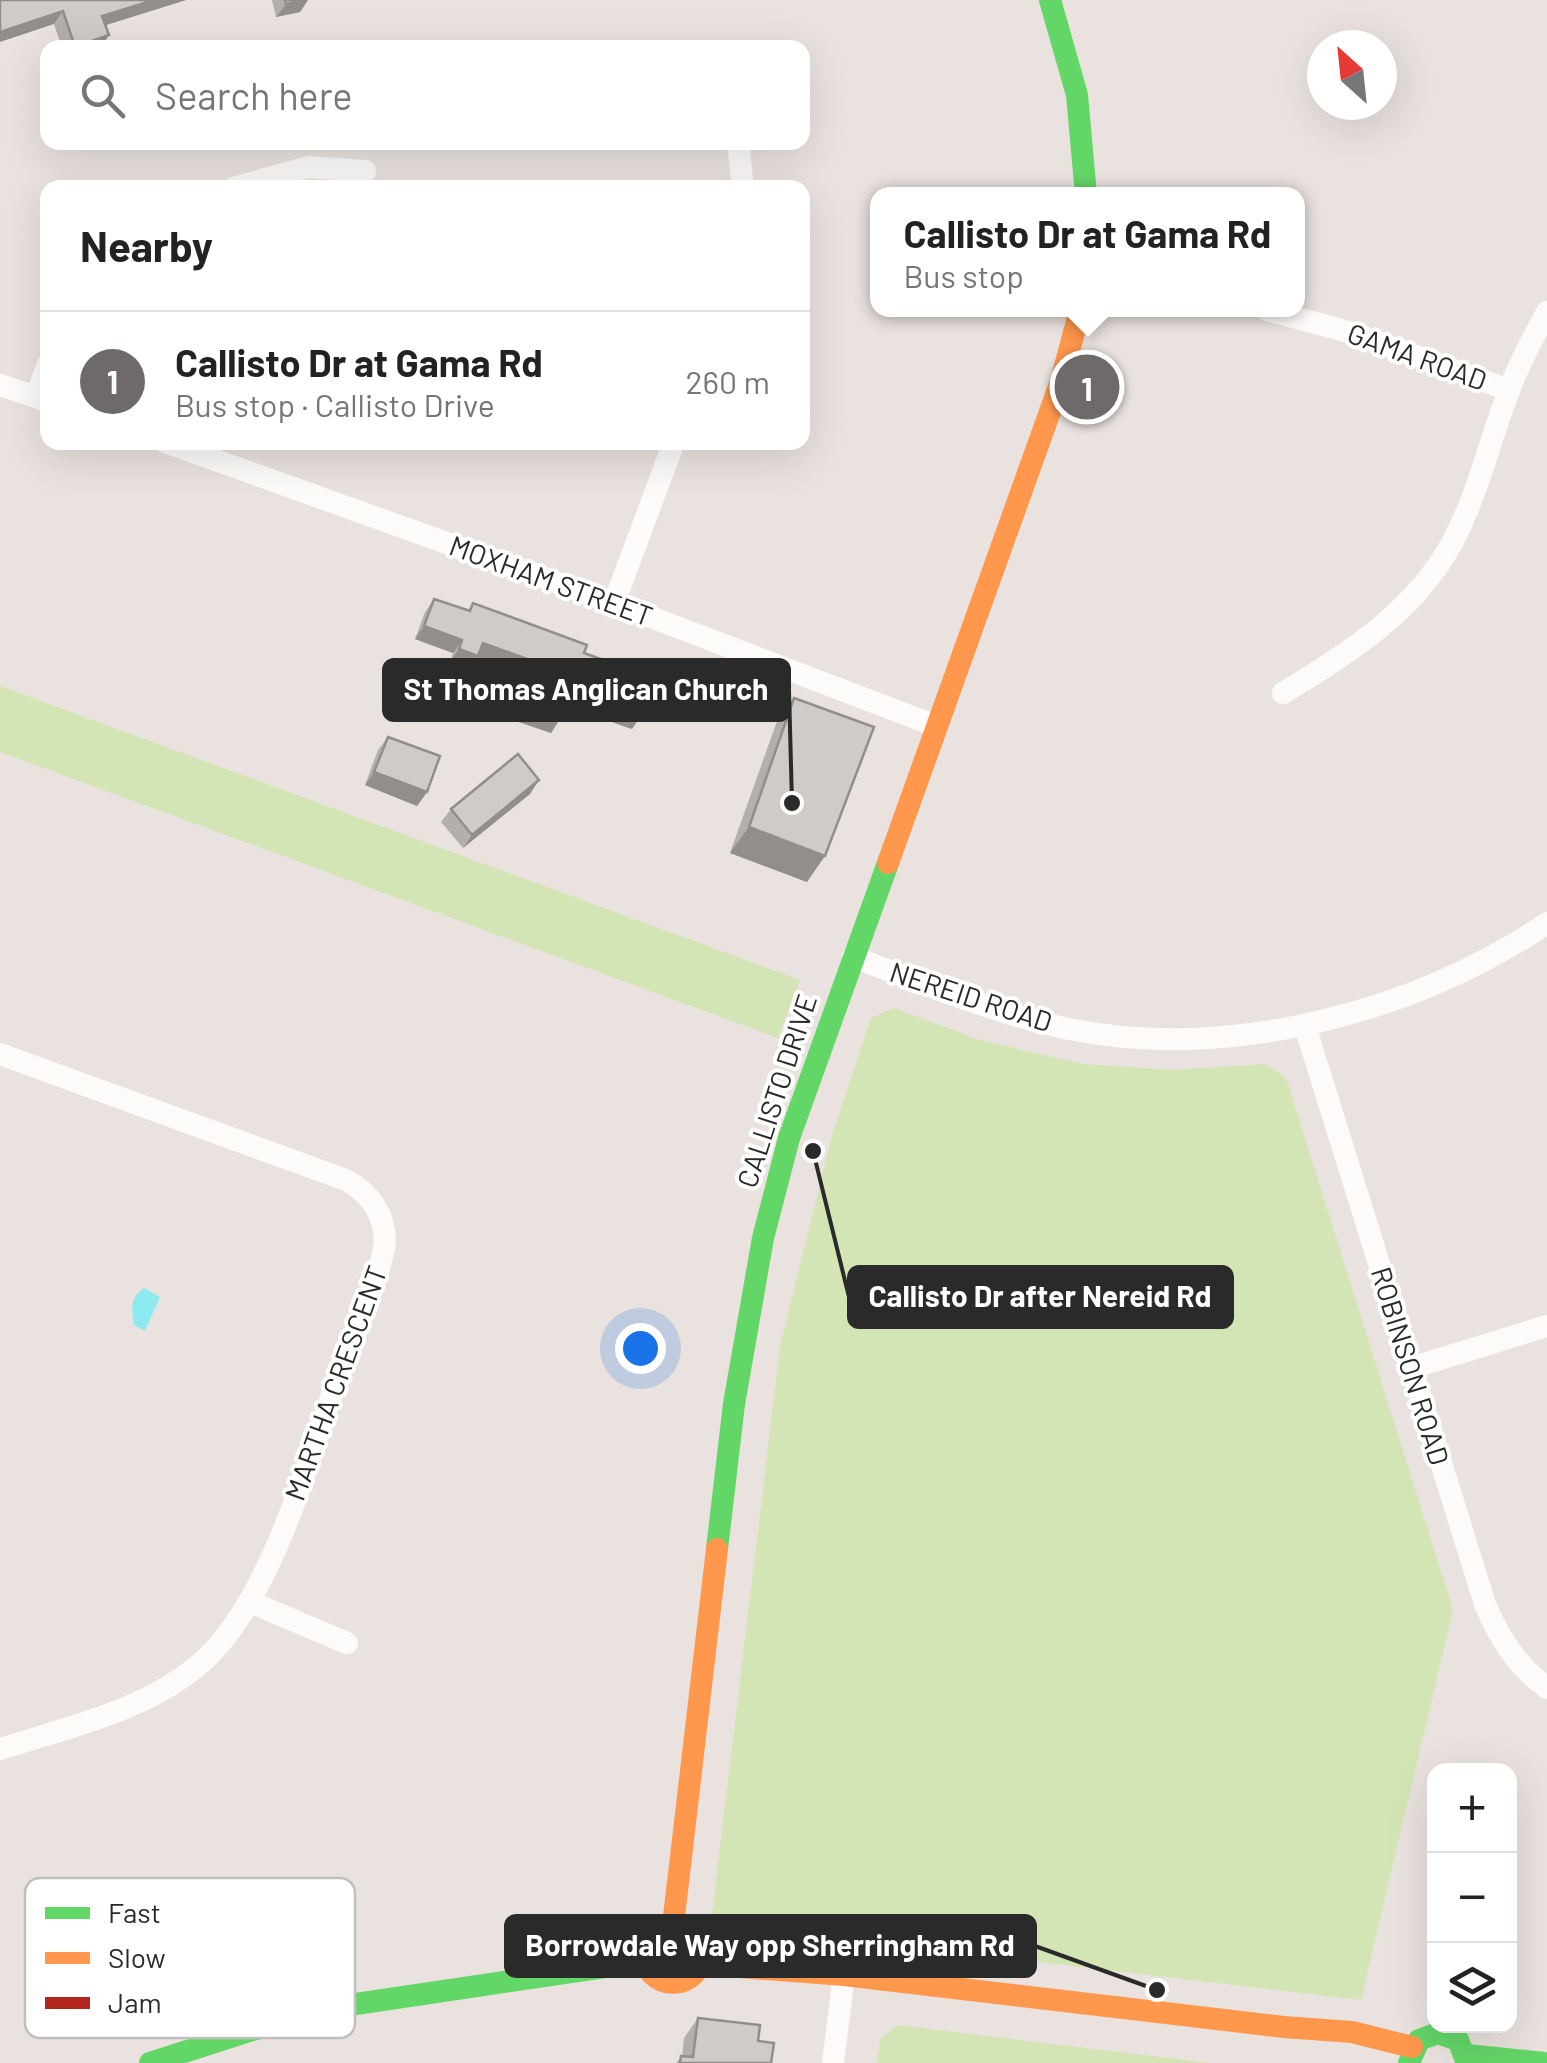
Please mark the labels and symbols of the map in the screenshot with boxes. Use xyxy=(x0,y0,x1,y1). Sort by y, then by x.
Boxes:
north arrow xyxy=(1307,30,1397,120)
street label: GAMA ROAD xyxy=(1343,315,1492,397)
pin: 1 xyxy=(1054,350,1120,424)
street label: MOXHAM STREET xyxy=(445,528,658,633)
callout: St Thomas Anglican Church xyxy=(384,660,789,720)
text: St Thomas Anglican Church xyxy=(404,670,768,706)
street label: NEREID ROAD xyxy=(886,954,1057,1038)
street label: CALLISTO DRIVE xyxy=(729,990,823,1192)
street label: MARTHA CRESCENT xyxy=(277,1261,393,1505)
street label: ROBINSON ROAD xyxy=(1365,1263,1457,1469)
callout: Callisto Dr after Nereid Rd xyxy=(849,1267,1232,1327)
text: Callisto Dr after Nereid Rd xyxy=(868,1277,1212,1313)
your location xyxy=(615,1323,666,1374)
legend xyxy=(25,1878,355,2038)
text: Fast xyxy=(108,1895,161,1929)
callout: Borrowdale Way opp Sherringham Rd xyxy=(506,1916,1035,1976)
text: Borrowdale Way opp Sherringham Rd xyxy=(525,1926,1015,1962)
text: Slow xyxy=(108,1940,166,1974)
text: Jam xyxy=(108,1985,162,2019)

